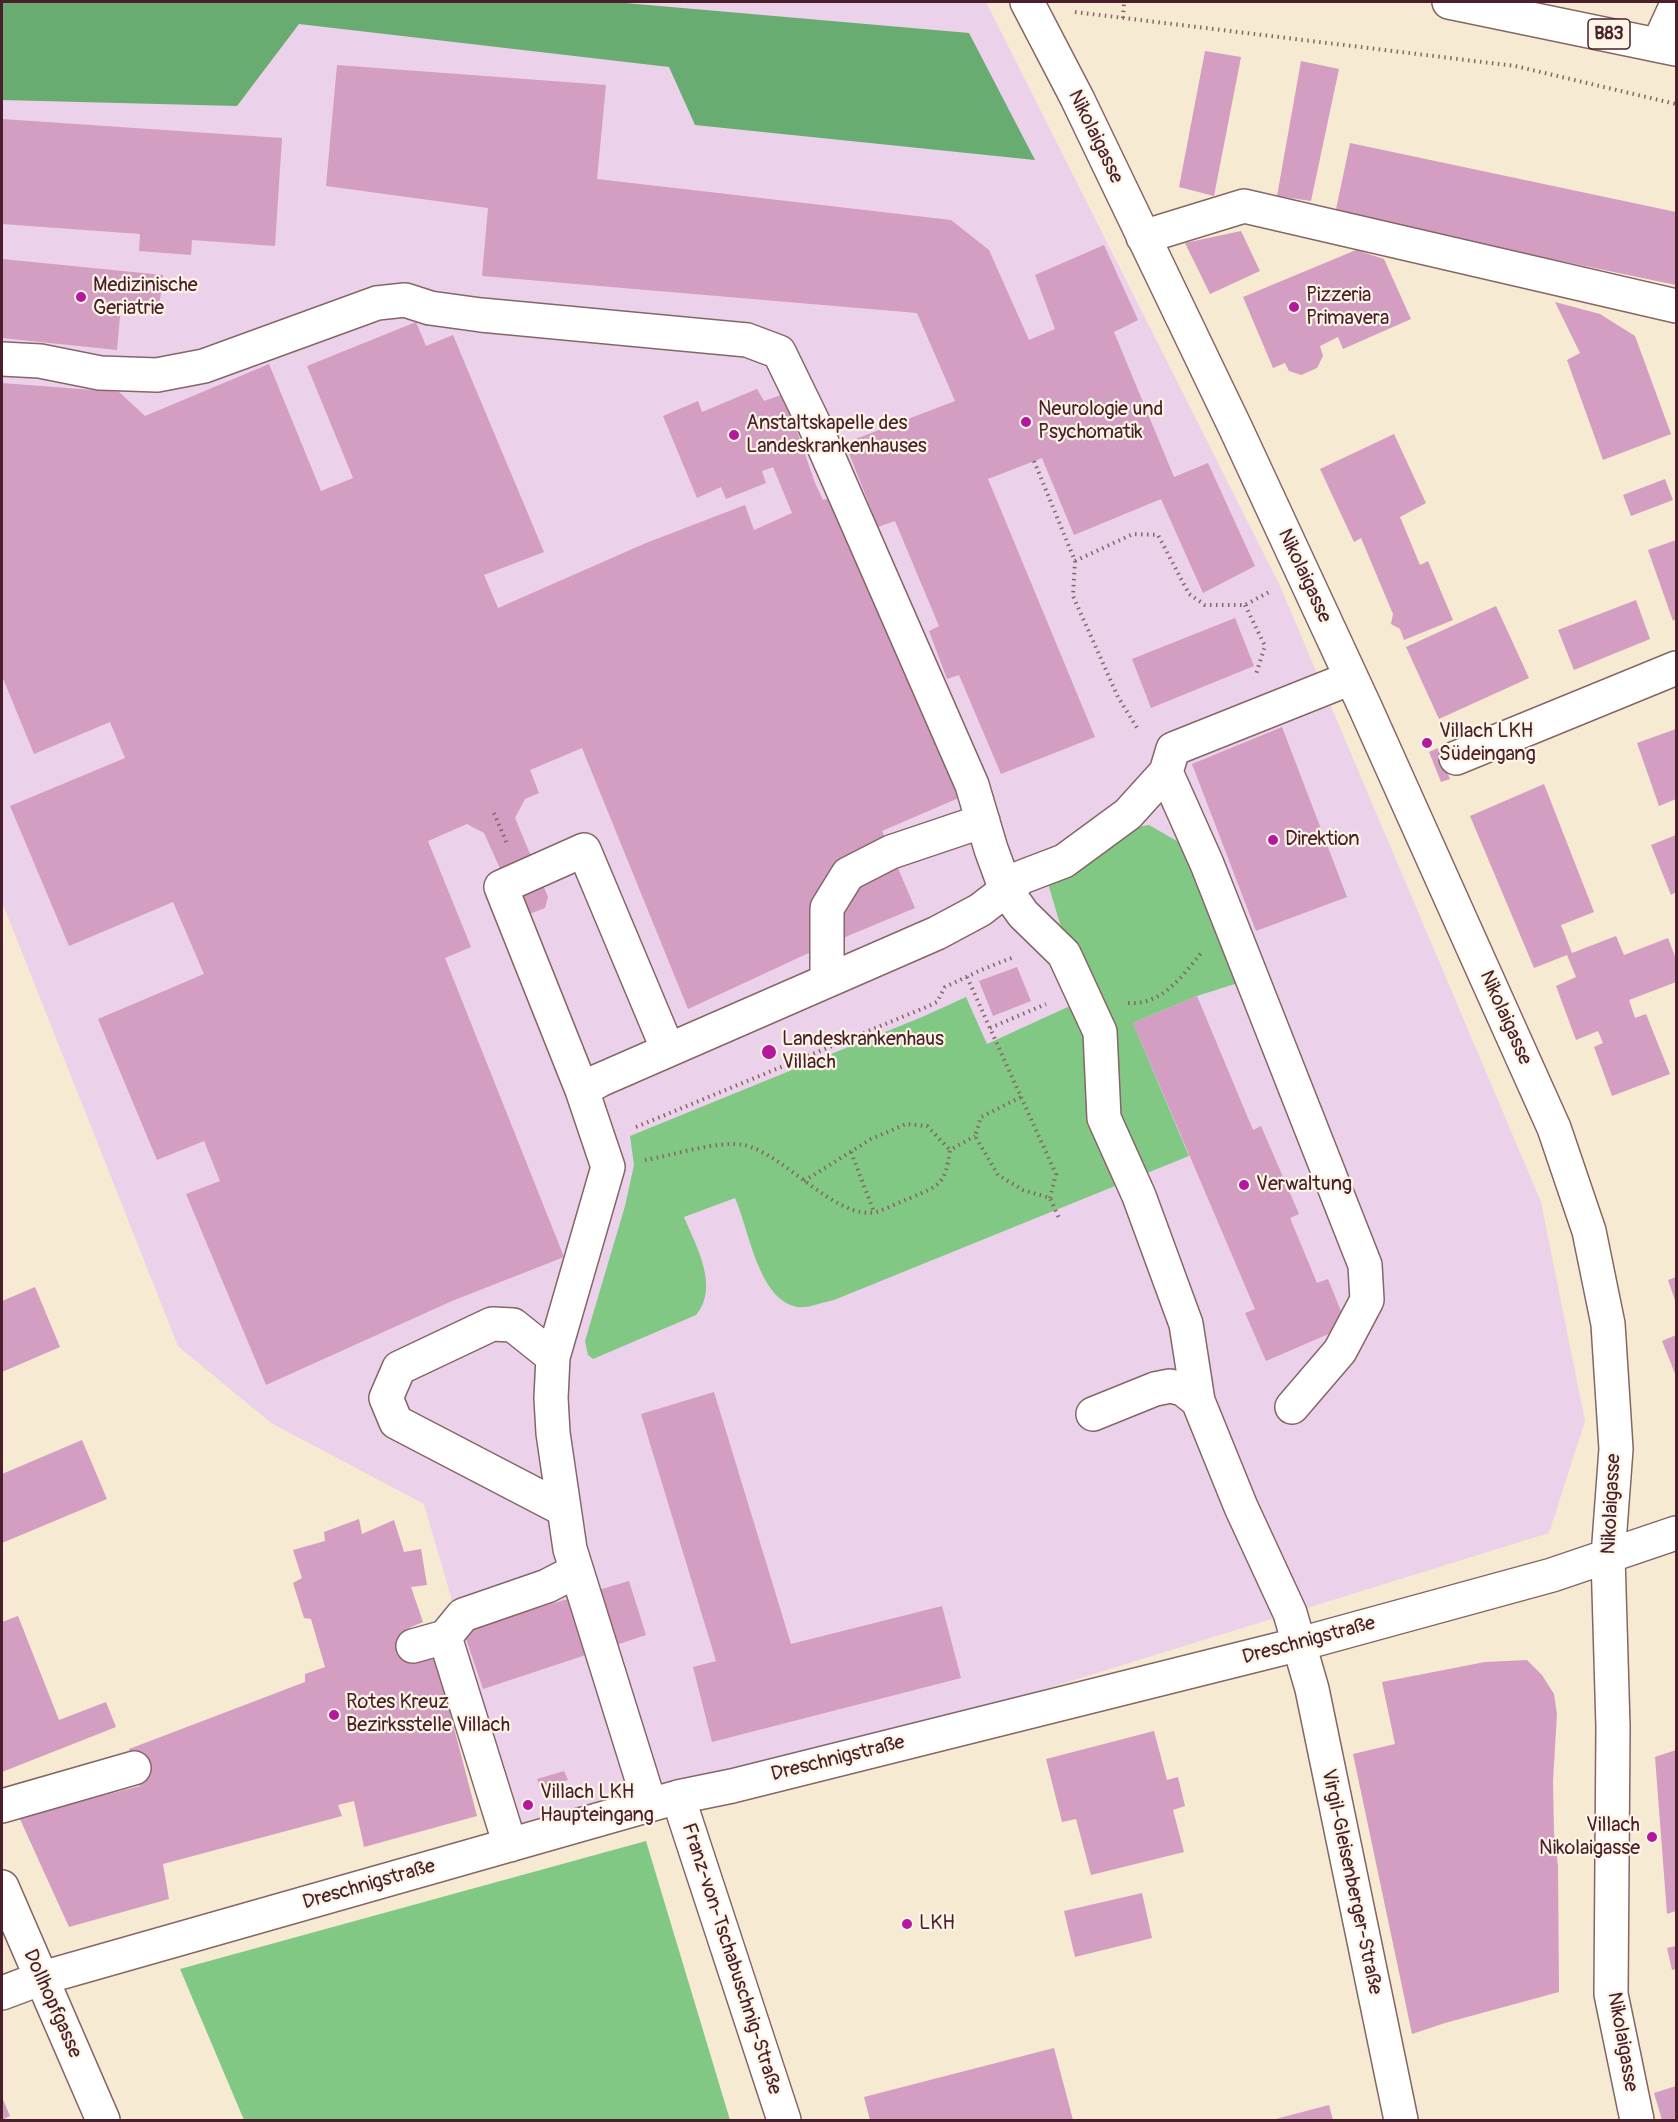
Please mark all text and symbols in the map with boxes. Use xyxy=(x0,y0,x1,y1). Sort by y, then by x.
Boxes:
road number: B83 xyxy=(1588,19,1630,49)
street label: Nikolaigasse xyxy=(1062,86,1128,188)
place label: Medizinische Geriatrie xyxy=(93,274,198,321)
place label: Pizzeria Primavera xyxy=(1306,284,1389,331)
marker: Medizinische Geriatrie xyxy=(74,290,88,304)
marker: Pizzeria Primavera xyxy=(1287,300,1301,314)
place label: Neurologie und Psychomatik xyxy=(1038,398,1163,445)
place label: Anstaltskapelle des Landeskrankenhauses xyxy=(746,412,927,459)
marker: Neurologie und Psychomatik xyxy=(1019,415,1033,429)
marker: Anstaltskapelle des Landeskrankenhauses xyxy=(727,428,741,442)
street label: Nikolaigasse xyxy=(1272,525,1336,627)
place label: Villach LKH Südeingang xyxy=(1439,720,1536,767)
marker: Villach LKH Südeingang xyxy=(1420,736,1434,750)
place label: Direktion xyxy=(1285,828,1360,852)
marker: Direktion xyxy=(1266,833,1280,847)
street label: Nikolaigasse xyxy=(1474,967,1536,1069)
place label: Landeskrankenhaus Villach xyxy=(782,1028,944,1075)
marker: Landeskrankenhaus Villach xyxy=(760,1043,778,1061)
place label: Verwaltung xyxy=(1256,1173,1352,1197)
marker: Verwaltung xyxy=(1237,1178,1251,1192)
street label: Nikolaigasse xyxy=(1597,1453,1627,1555)
street label: Dreschnigstraße xyxy=(1240,1612,1378,1670)
place label: Rotes Kreuz Bezirksstelle Villach xyxy=(346,1691,510,1738)
marker: Rotes Kreuz Bezirksstelle Villach xyxy=(327,1708,341,1722)
street label: Dreschnigstraße xyxy=(769,1731,907,1787)
street label: Virgil-Gleisenberger-Straße xyxy=(1315,1767,1387,1997)
place label: Villach LKH Haupteingang xyxy=(540,1781,654,1828)
marker: Villach LKH Haupteingang xyxy=(521,1798,535,1812)
place label: Villach Nikolaigasse xyxy=(1539,1814,1640,1861)
street label: Franz-von-Tschabuschnig-Straße xyxy=(676,1820,786,2098)
marker: Villach Nikolaigasse xyxy=(1645,1830,1659,1844)
street label: Dreschnigstraße xyxy=(300,1855,438,1915)
place label: LKH xyxy=(919,1912,955,1936)
marker: LKH xyxy=(900,1917,914,1931)
street label: Dollhopfgasse xyxy=(17,1946,87,2062)
street label: Nikolaigasse xyxy=(1601,1990,1643,2094)

